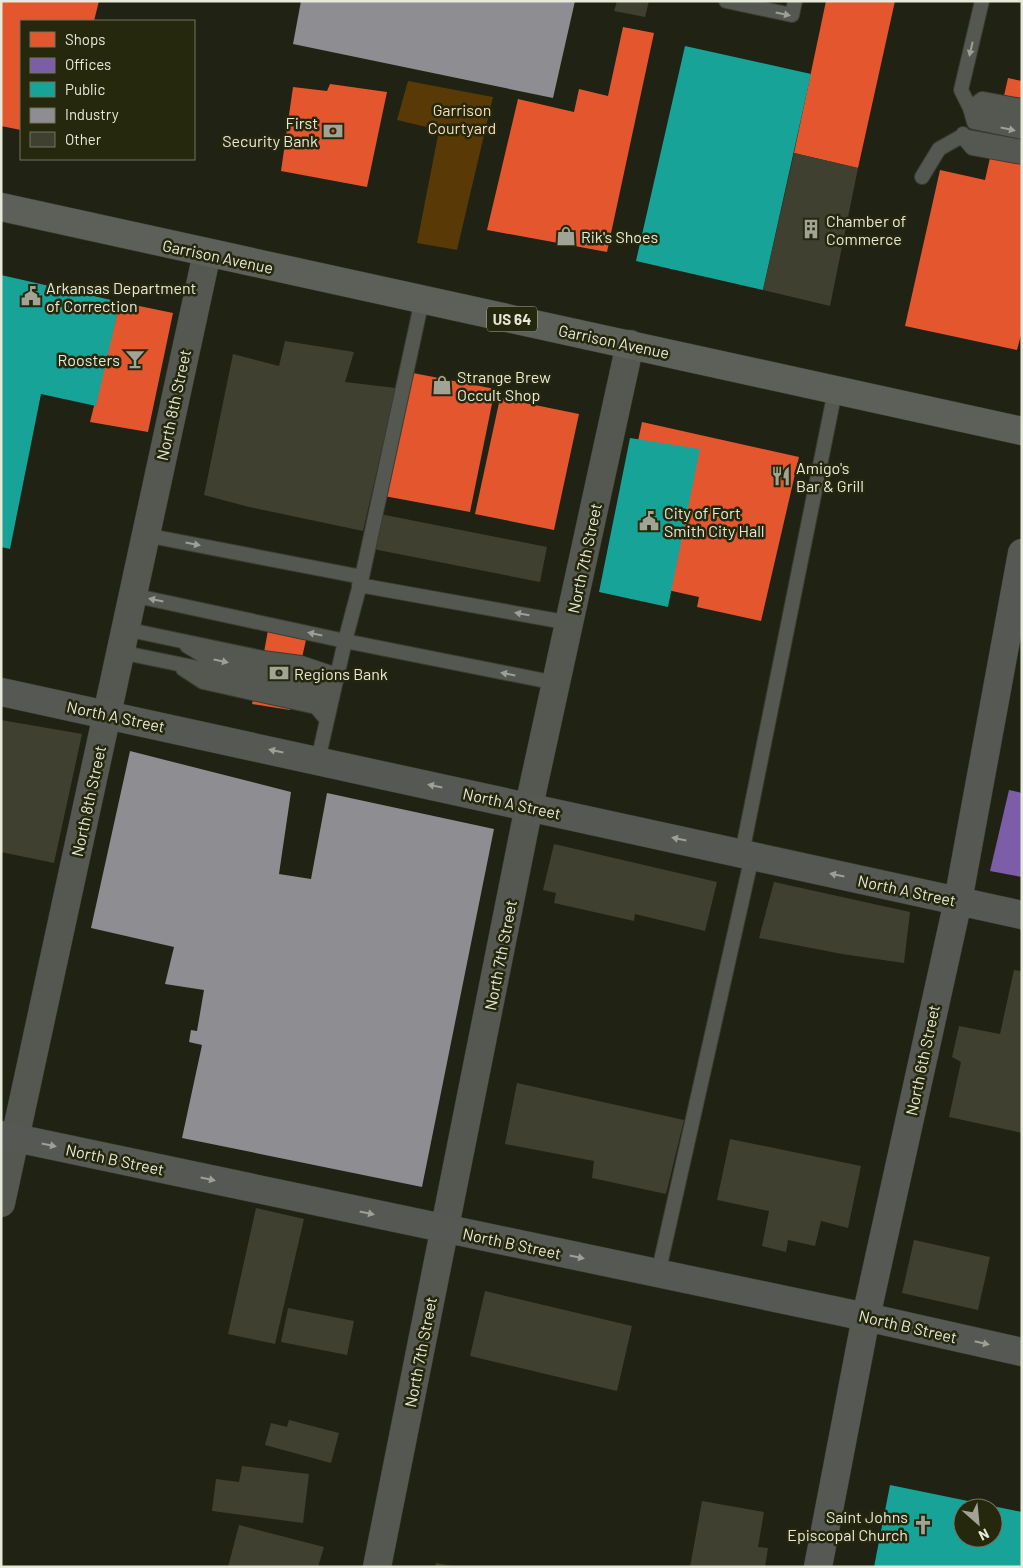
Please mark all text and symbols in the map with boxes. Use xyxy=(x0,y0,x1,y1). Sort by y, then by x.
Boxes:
one-way arrow xyxy=(776,10,792,18)
legend xyxy=(20,20,195,160)
text: Shops xyxy=(65,30,105,48)
one-way arrow xyxy=(967,41,975,56)
text: Offices xyxy=(65,55,111,73)
text: Public xyxy=(65,80,105,98)
park label: Garrison Courtyard xyxy=(428,100,496,137)
text: Industry xyxy=(65,105,119,123)
place label: First Security Bank xyxy=(222,113,318,150)
bank icon: First Security Bank xyxy=(322,120,344,142)
one-way arrow xyxy=(1000,125,1015,133)
text: Other xyxy=(65,130,102,148)
place label: Chamber of Commerce xyxy=(826,211,907,248)
building icon: Chamber of Commerce xyxy=(800,218,822,240)
shop icon: Rik's Shoes xyxy=(555,225,577,247)
place label: Rik's Shoes xyxy=(581,227,658,246)
street label: Garrison Avenue xyxy=(161,235,275,277)
place label: Arkansas Department of Correction xyxy=(46,278,196,315)
public building icon: Arkansas Department of Correction xyxy=(20,285,42,307)
road number: US 64 xyxy=(487,306,537,332)
street label: Garrison Avenue xyxy=(557,320,671,362)
bar icon: Roosters xyxy=(124,348,146,370)
street label: North 8th Street xyxy=(152,348,194,462)
place label: Roosters xyxy=(58,350,120,369)
place label: Strange Brew Occult Shop xyxy=(457,367,551,404)
shop icon: Strange Brew Occult Shop xyxy=(431,374,453,396)
place label: Amigo's Bar & Grill xyxy=(796,458,864,495)
restaurant icon: Amigo's Bar & Grill xyxy=(770,465,792,487)
street label: North 7th Street xyxy=(563,501,605,615)
place label: City of Fort Smith City Hall xyxy=(664,503,765,540)
public building icon: City of Fort Smith City Hall xyxy=(638,510,660,532)
one-way arrow xyxy=(186,540,201,548)
one-way arrow xyxy=(147,596,163,604)
one-way arrow xyxy=(513,609,529,617)
one-way arrow xyxy=(306,630,322,638)
one-way arrow xyxy=(214,657,230,665)
bank icon: Regions Bank xyxy=(268,662,290,684)
place label: Regions Bank xyxy=(294,664,388,683)
one-way arrow xyxy=(500,669,516,677)
street label: North A Street xyxy=(65,696,167,736)
street label: North 8th Street xyxy=(67,744,109,858)
one-way arrow xyxy=(268,747,283,755)
one-way arrow xyxy=(427,782,442,790)
street label: North A Street xyxy=(461,783,563,823)
one-way arrow xyxy=(670,835,686,843)
one-way arrow xyxy=(829,870,845,878)
street label: North A Street xyxy=(856,870,958,910)
street label: North 7th Street xyxy=(480,898,520,1012)
street label: North 6th Street xyxy=(901,1003,943,1117)
street label: North B Street xyxy=(64,1139,166,1179)
one-way arrow xyxy=(41,1141,57,1149)
one-way arrow xyxy=(200,1175,216,1183)
one-way arrow xyxy=(359,1209,375,1217)
street label: North B Street xyxy=(461,1223,563,1263)
one-way arrow xyxy=(570,1253,585,1261)
street label: North 7th Street xyxy=(400,1295,440,1409)
street label: North B Street xyxy=(857,1305,959,1347)
one-way arrow xyxy=(974,1339,989,1347)
north arrow xyxy=(953,1498,1003,1548)
place label: Saint Johns Episcopal Church xyxy=(787,1507,908,1544)
church icon: Saint Johns Episcopal Church xyxy=(912,1514,934,1536)
text: N xyxy=(976,1525,992,1545)

